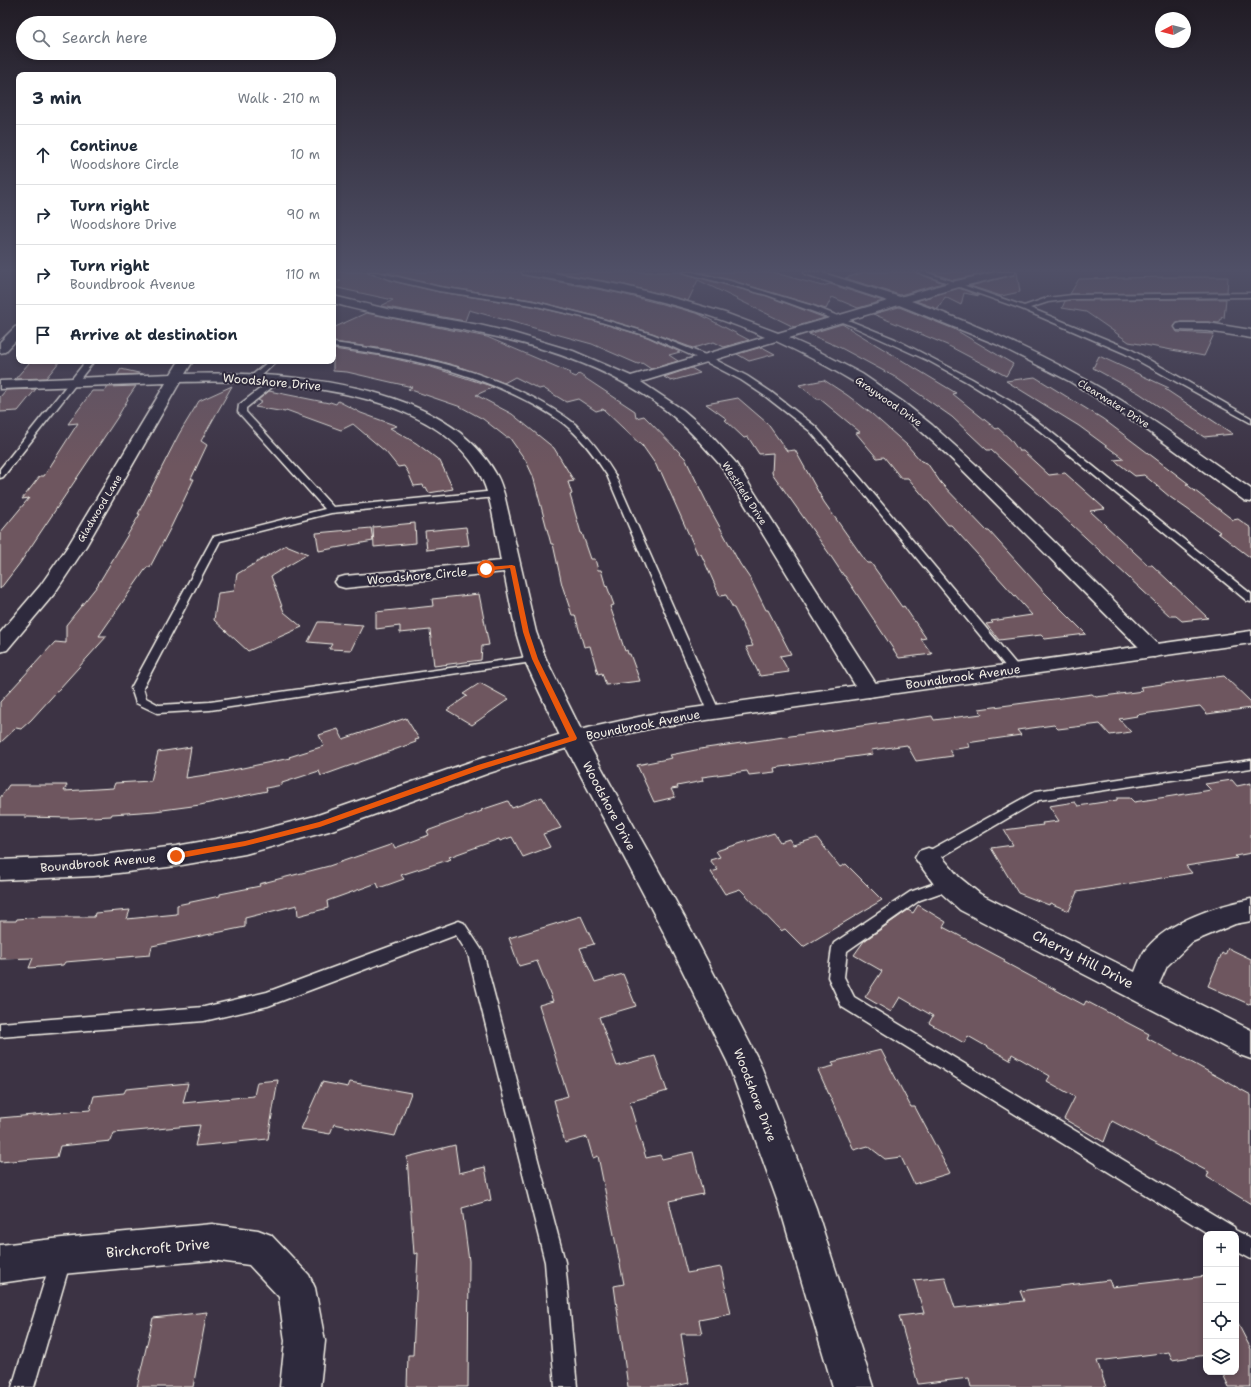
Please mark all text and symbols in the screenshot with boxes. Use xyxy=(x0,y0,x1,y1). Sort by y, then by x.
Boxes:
north arrow xyxy=(1155,12,1191,48)
search box xyxy=(16,16,336,60)
icon: search xyxy=(30,27,52,49)
text: Search here xyxy=(62,28,148,48)
text: 3 min xyxy=(32,87,82,109)
text: Walk · 210 m xyxy=(238,90,320,107)
text: Continue xyxy=(70,136,138,156)
icon: ahead xyxy=(32,144,54,166)
text: 10 m xyxy=(290,146,320,163)
text: Woodshore Circle xyxy=(70,156,179,173)
text: Turn right xyxy=(70,196,150,216)
icon: right xyxy=(32,204,54,226)
text: 90 m xyxy=(286,206,320,223)
text: Woodshore Drive xyxy=(70,216,177,233)
text: Turn right xyxy=(70,256,150,276)
icon: right xyxy=(32,264,54,286)
text: 110 m xyxy=(285,266,320,283)
text: Boundbrook Avenue xyxy=(70,276,195,293)
icon: arrive xyxy=(32,324,54,346)
text: Arrive at destination xyxy=(70,325,238,345)
street label: Woodshore Drive xyxy=(222,370,322,394)
street label: Graywood Drive xyxy=(853,374,925,429)
street label: Clearwater Drive xyxy=(1075,376,1152,431)
street label: Westfield Drive xyxy=(719,459,770,528)
street label: Gladwood Lane xyxy=(74,472,125,544)
route start xyxy=(477,560,495,578)
street label: Woodshore Circle xyxy=(366,564,468,588)
street label: Boundbrook Avenue xyxy=(905,661,1022,693)
street label: Boundbrook Avenue xyxy=(585,706,702,744)
street label: Woodshore Drive xyxy=(579,759,639,853)
route end xyxy=(167,847,185,865)
street label: Boundbrook Avenue xyxy=(40,850,157,876)
street label: Cherry Hill Drive xyxy=(1029,926,1137,992)
street label: Woodshore Drive xyxy=(730,1046,780,1144)
map controls xyxy=(1203,1231,1239,1375)
button: + xyxy=(1203,1231,1239,1267)
street label: Birchcroft Drive xyxy=(105,1234,211,1262)
button: − xyxy=(1203,1267,1239,1303)
button: locate xyxy=(1203,1303,1239,1339)
button: layers xyxy=(1203,1339,1239,1375)

